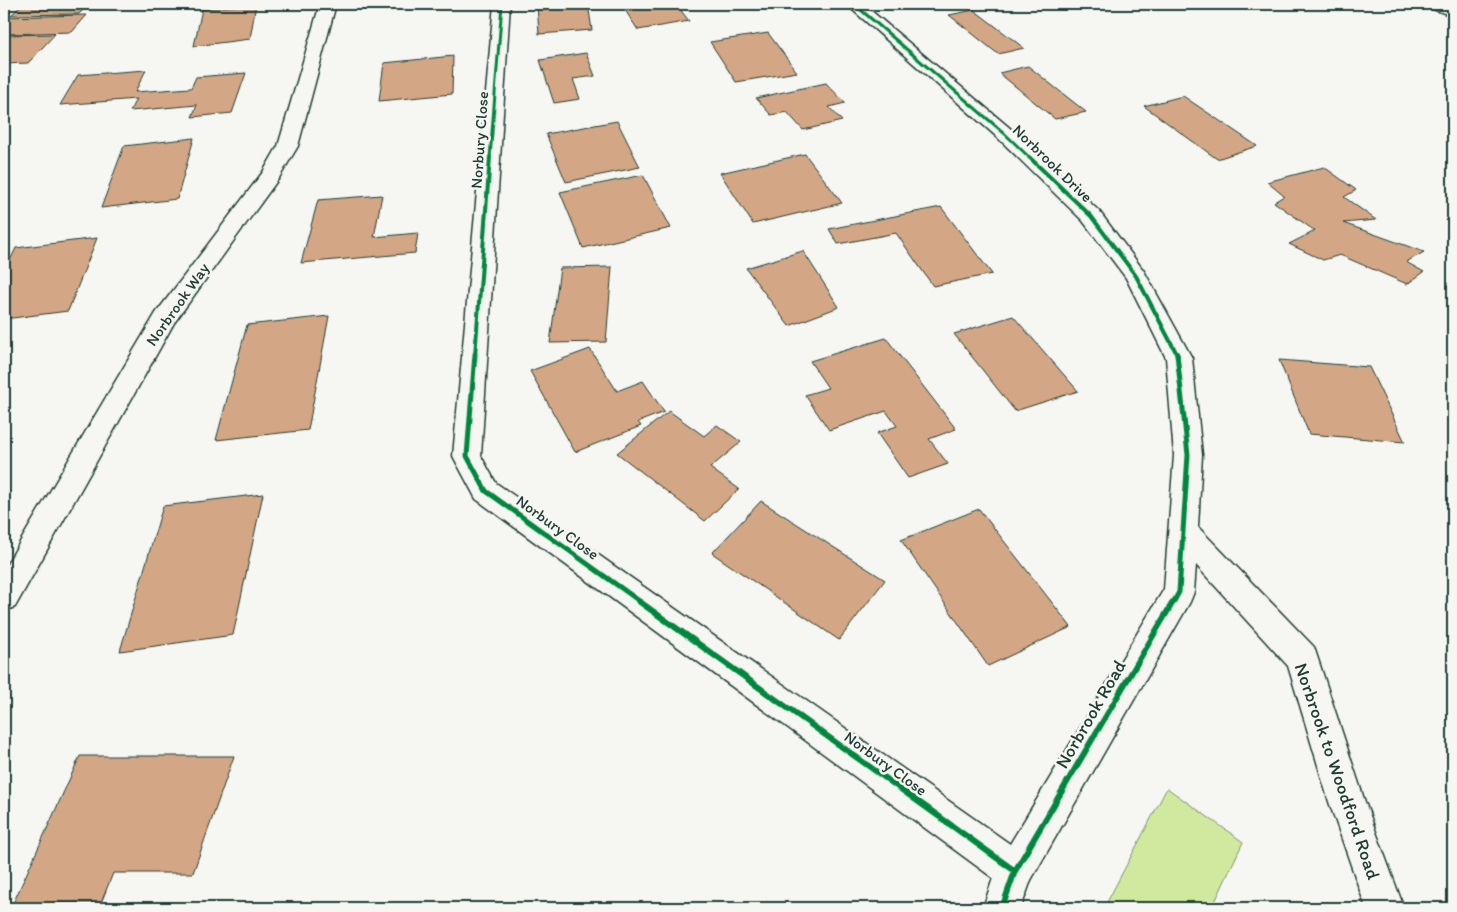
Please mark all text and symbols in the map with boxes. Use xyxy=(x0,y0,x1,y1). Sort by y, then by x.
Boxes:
street label: Norbury Close xyxy=(467,91,492,189)
street label: Norbrook Drive xyxy=(1009,120,1097,206)
street label: Norbrook Way xyxy=(142,259,213,350)
street label: Norbury Close xyxy=(513,491,603,564)
street label: Norbrook Road xyxy=(1050,656,1131,773)
street label: Norbrook to Woodford Road xyxy=(1290,660,1386,883)
street label: Norbury Close xyxy=(841,727,931,800)

